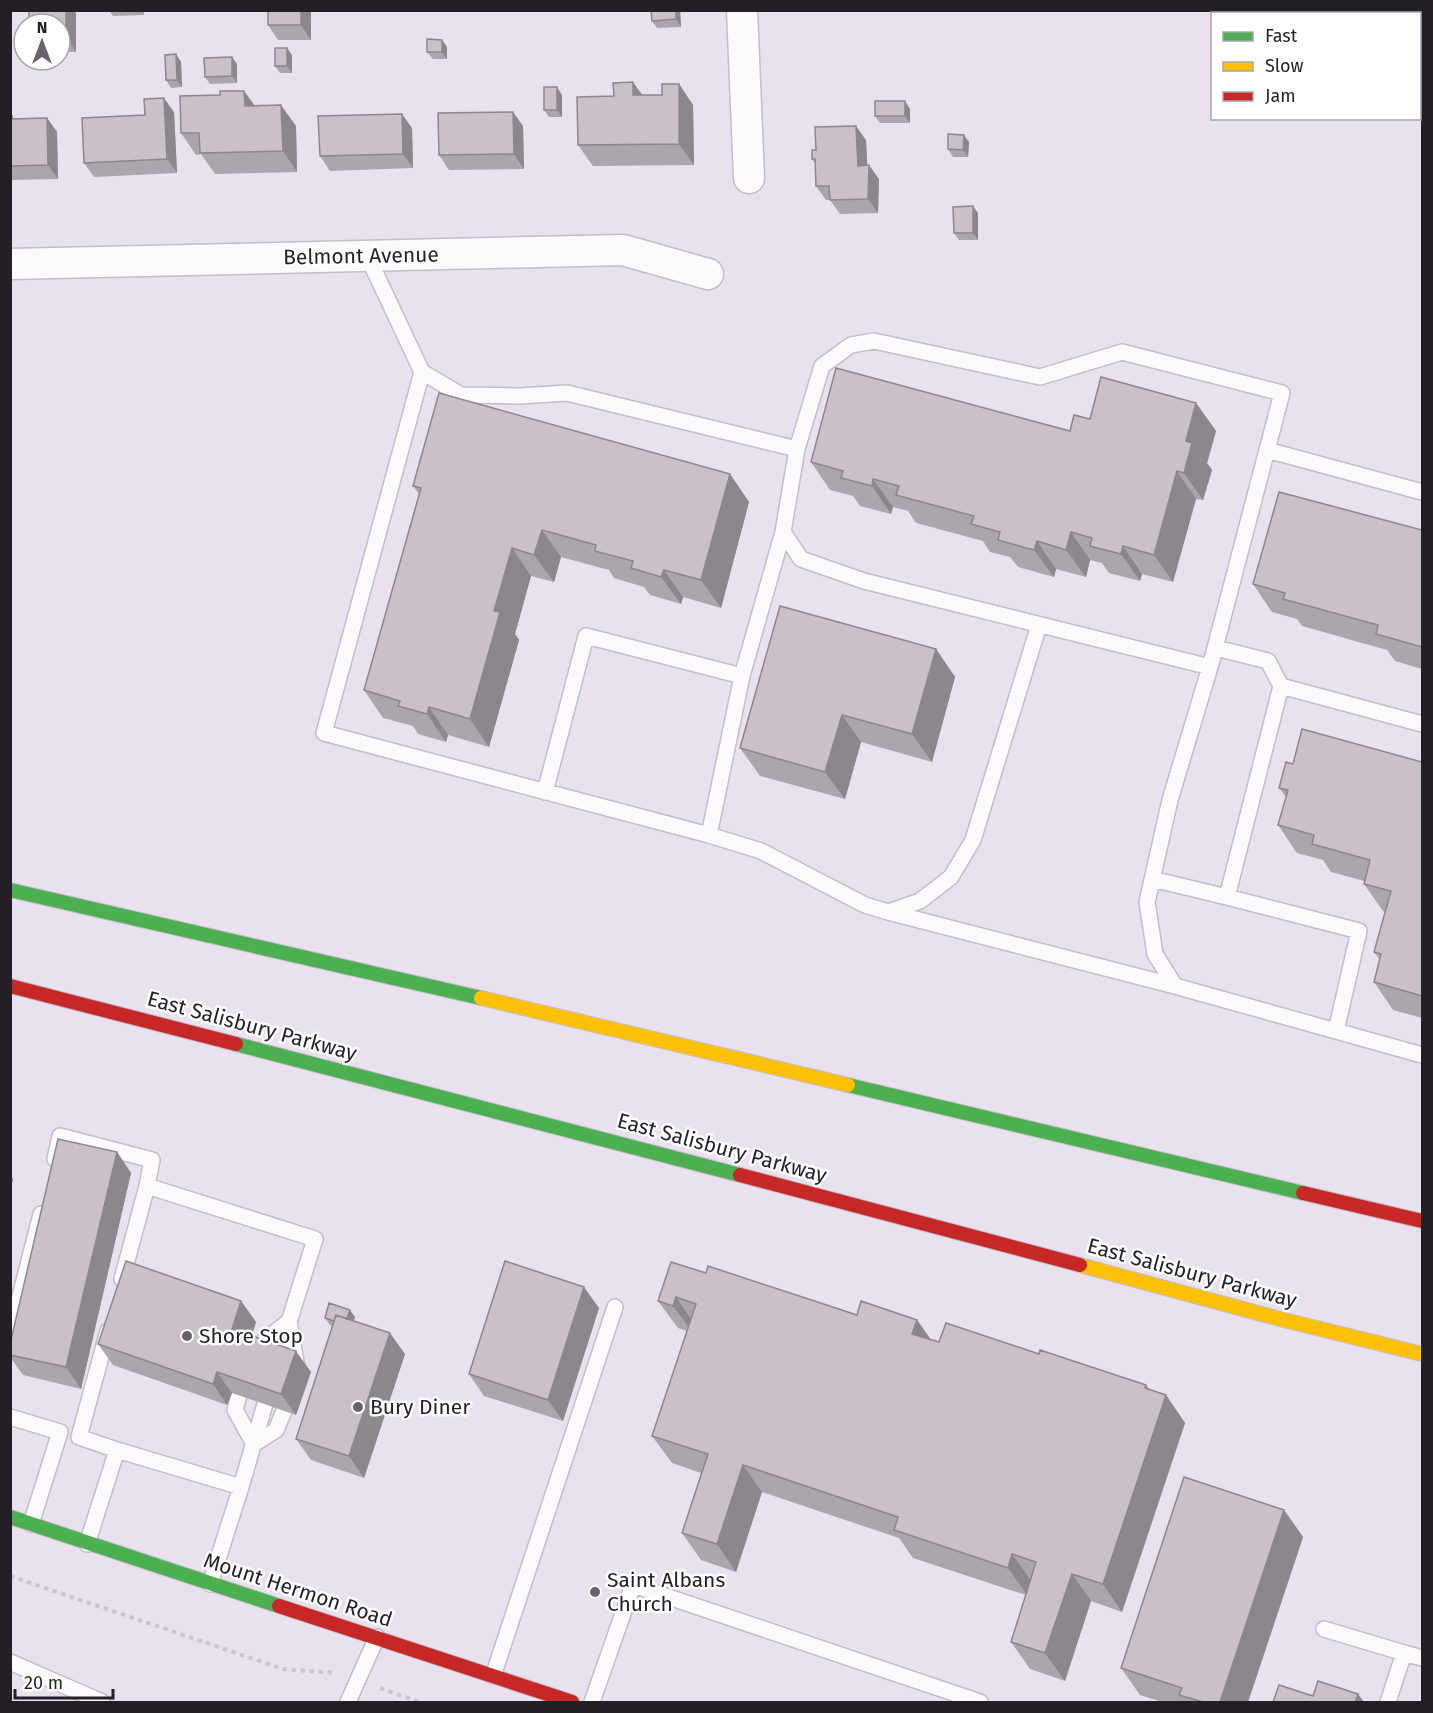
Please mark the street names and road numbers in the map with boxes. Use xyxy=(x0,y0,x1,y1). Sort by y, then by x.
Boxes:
street label: Belmont Avenue xyxy=(283,242,439,270)
street label: East Salisbury Parkway xyxy=(144,985,360,1067)
street label: East Salisbury Parkway xyxy=(614,1107,830,1189)
street label: East Salisbury Parkway xyxy=(1084,1232,1300,1314)
street label: Mount Hermon Road xyxy=(200,1547,396,1633)

